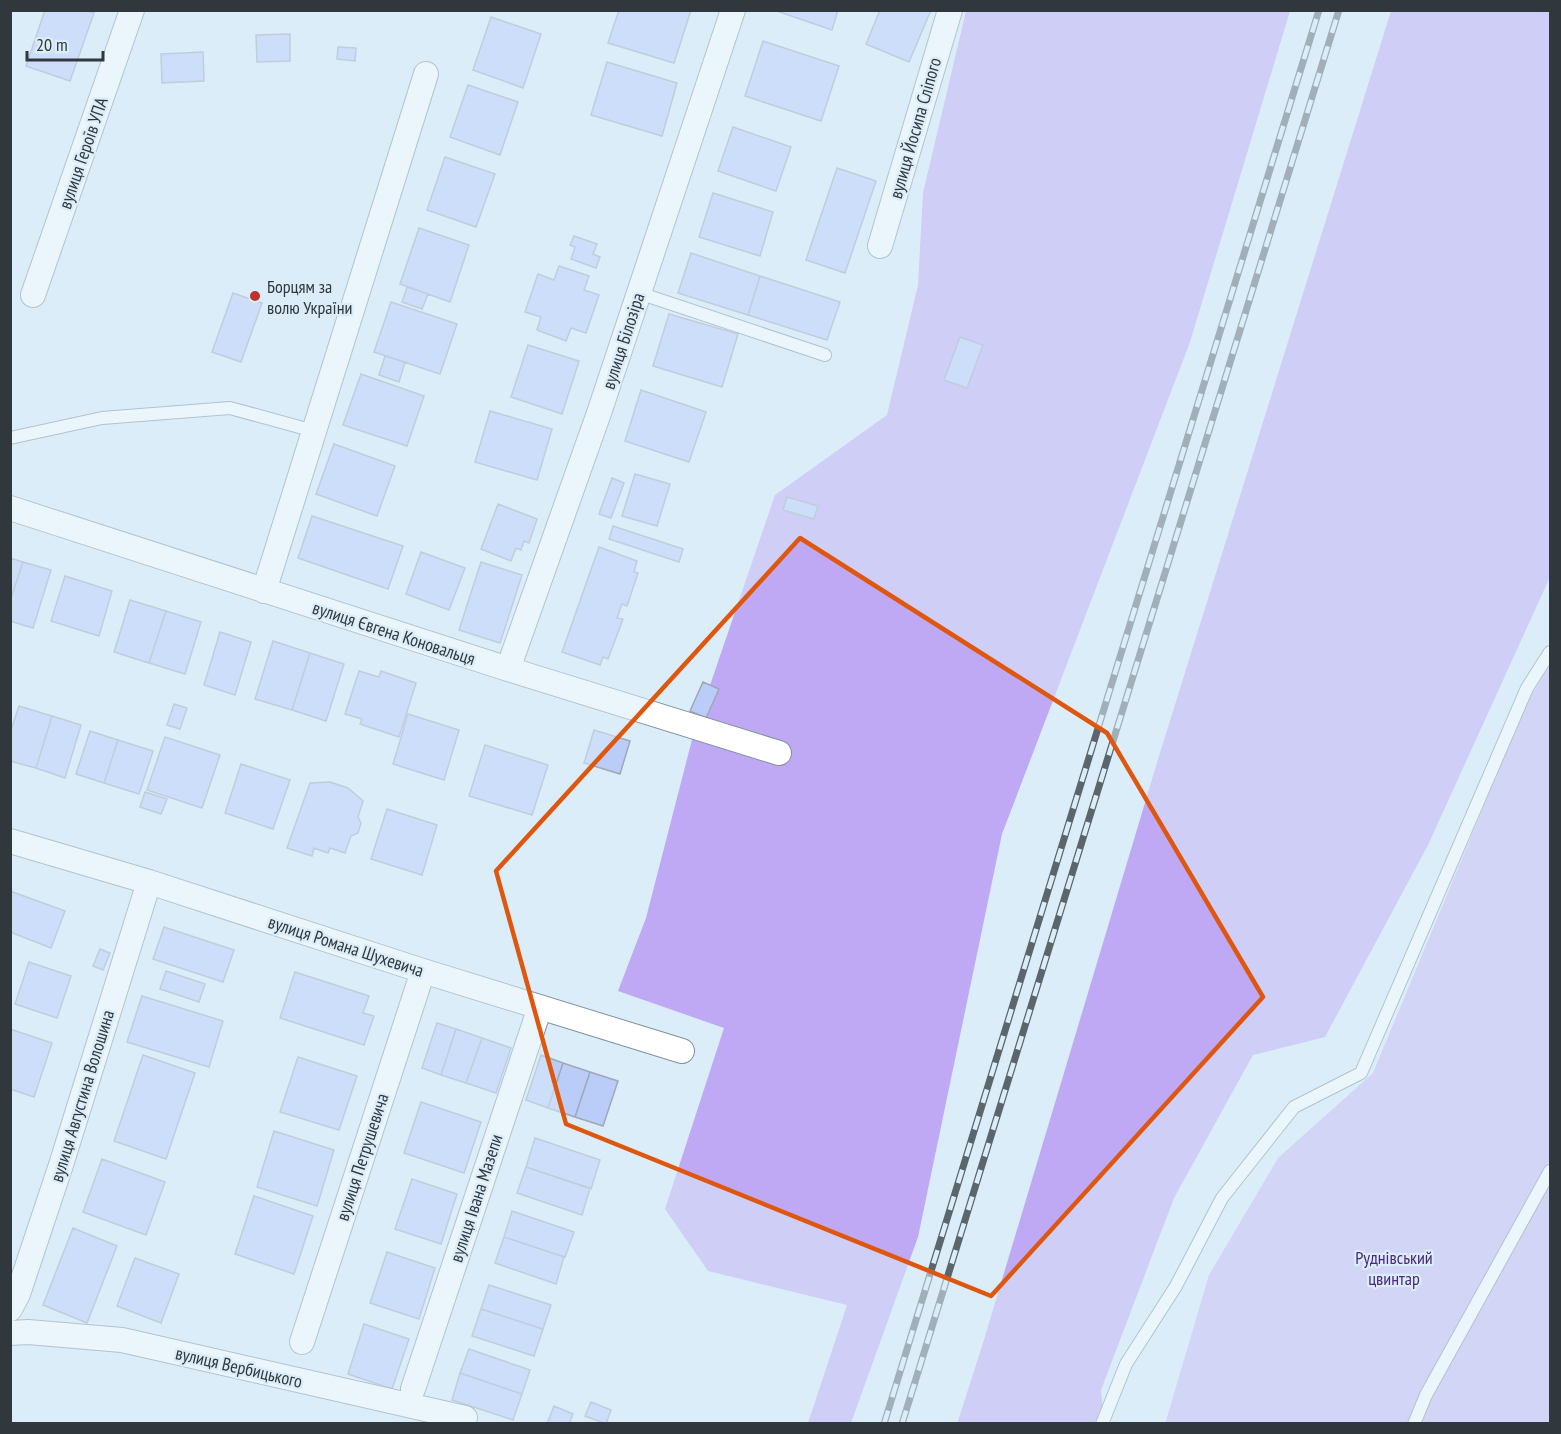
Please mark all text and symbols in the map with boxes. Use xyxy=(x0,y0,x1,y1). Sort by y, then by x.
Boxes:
scale bar xyxy=(27,24,104,62)
text: 20 m xyxy=(36,33,68,56)
street label: вулиця Йосипа Сліпого xyxy=(884,55,946,201)
street label: вулиця Героїв УПА xyxy=(53,94,113,212)
place label: Борцям за волю України xyxy=(267,275,352,319)
marker: Борцям за волю України xyxy=(248,289,262,303)
street label: вулиця Білозіра xyxy=(597,290,649,392)
street label: вулиця Євгена Коновальця xyxy=(310,596,478,670)
street label: вулиця Романа Шухевича xyxy=(265,910,427,982)
street label: вулиця Августина Волошина xyxy=(45,1007,119,1185)
street label: вулиця Петрушевича xyxy=(331,1090,393,1224)
street label: вулиця Івана Мазепи xyxy=(444,1131,508,1265)
park label: Руднівський цвинтар xyxy=(1355,1246,1433,1290)
street label: вулиця Вербицького xyxy=(173,1341,305,1393)

